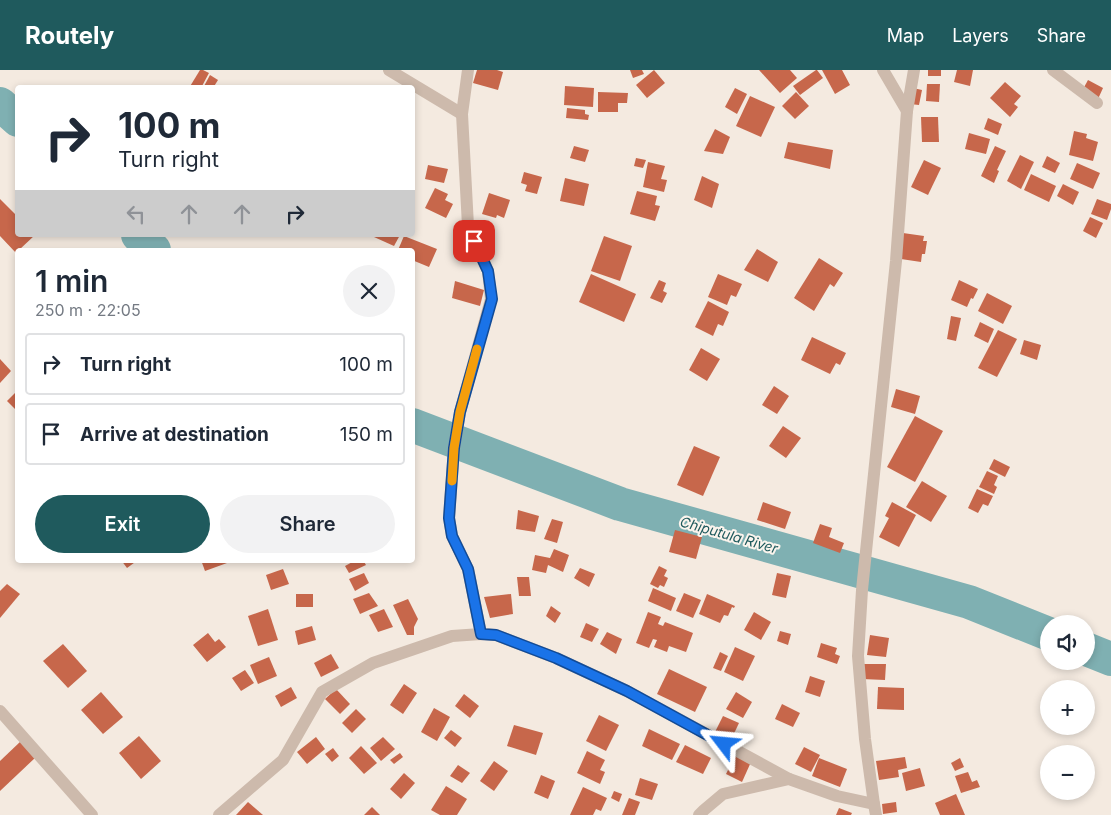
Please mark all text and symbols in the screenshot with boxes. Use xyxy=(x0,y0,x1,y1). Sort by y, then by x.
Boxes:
text: Routely xyxy=(25,21,114,50)
text: Map xyxy=(887,25,924,46)
text: Layers xyxy=(952,25,1009,46)
text: Share xyxy=(1037,25,1086,46)
text: 100 m xyxy=(118,104,221,146)
icon: right xyxy=(35,105,100,170)
text: Turn right xyxy=(118,146,219,172)
icon: left xyxy=(122,200,150,228)
icon: ahead xyxy=(175,200,203,228)
icon: ahead xyxy=(228,200,256,228)
icon: right xyxy=(281,200,309,228)
pin xyxy=(453,220,495,262)
icon: arrive xyxy=(460,227,488,255)
text: 1 min xyxy=(35,263,108,299)
button: close xyxy=(343,265,395,317)
text: 250 m · 22:05 xyxy=(35,300,141,320)
icon: right xyxy=(37,350,65,378)
text: Turn right xyxy=(80,353,171,376)
text: 100 m xyxy=(339,353,393,376)
icon: arrive xyxy=(37,420,65,448)
text: Arrive at destination xyxy=(80,423,269,446)
text: 150 m xyxy=(340,423,393,446)
button: Exit xyxy=(35,495,210,553)
button: Share xyxy=(220,495,395,553)
water label: Chiputula River xyxy=(678,512,781,557)
map controls xyxy=(1040,615,1095,800)
button: sound xyxy=(1040,615,1095,670)
button: + xyxy=(1040,680,1095,735)
position arrow xyxy=(697,717,749,769)
button: − xyxy=(1040,745,1095,800)

